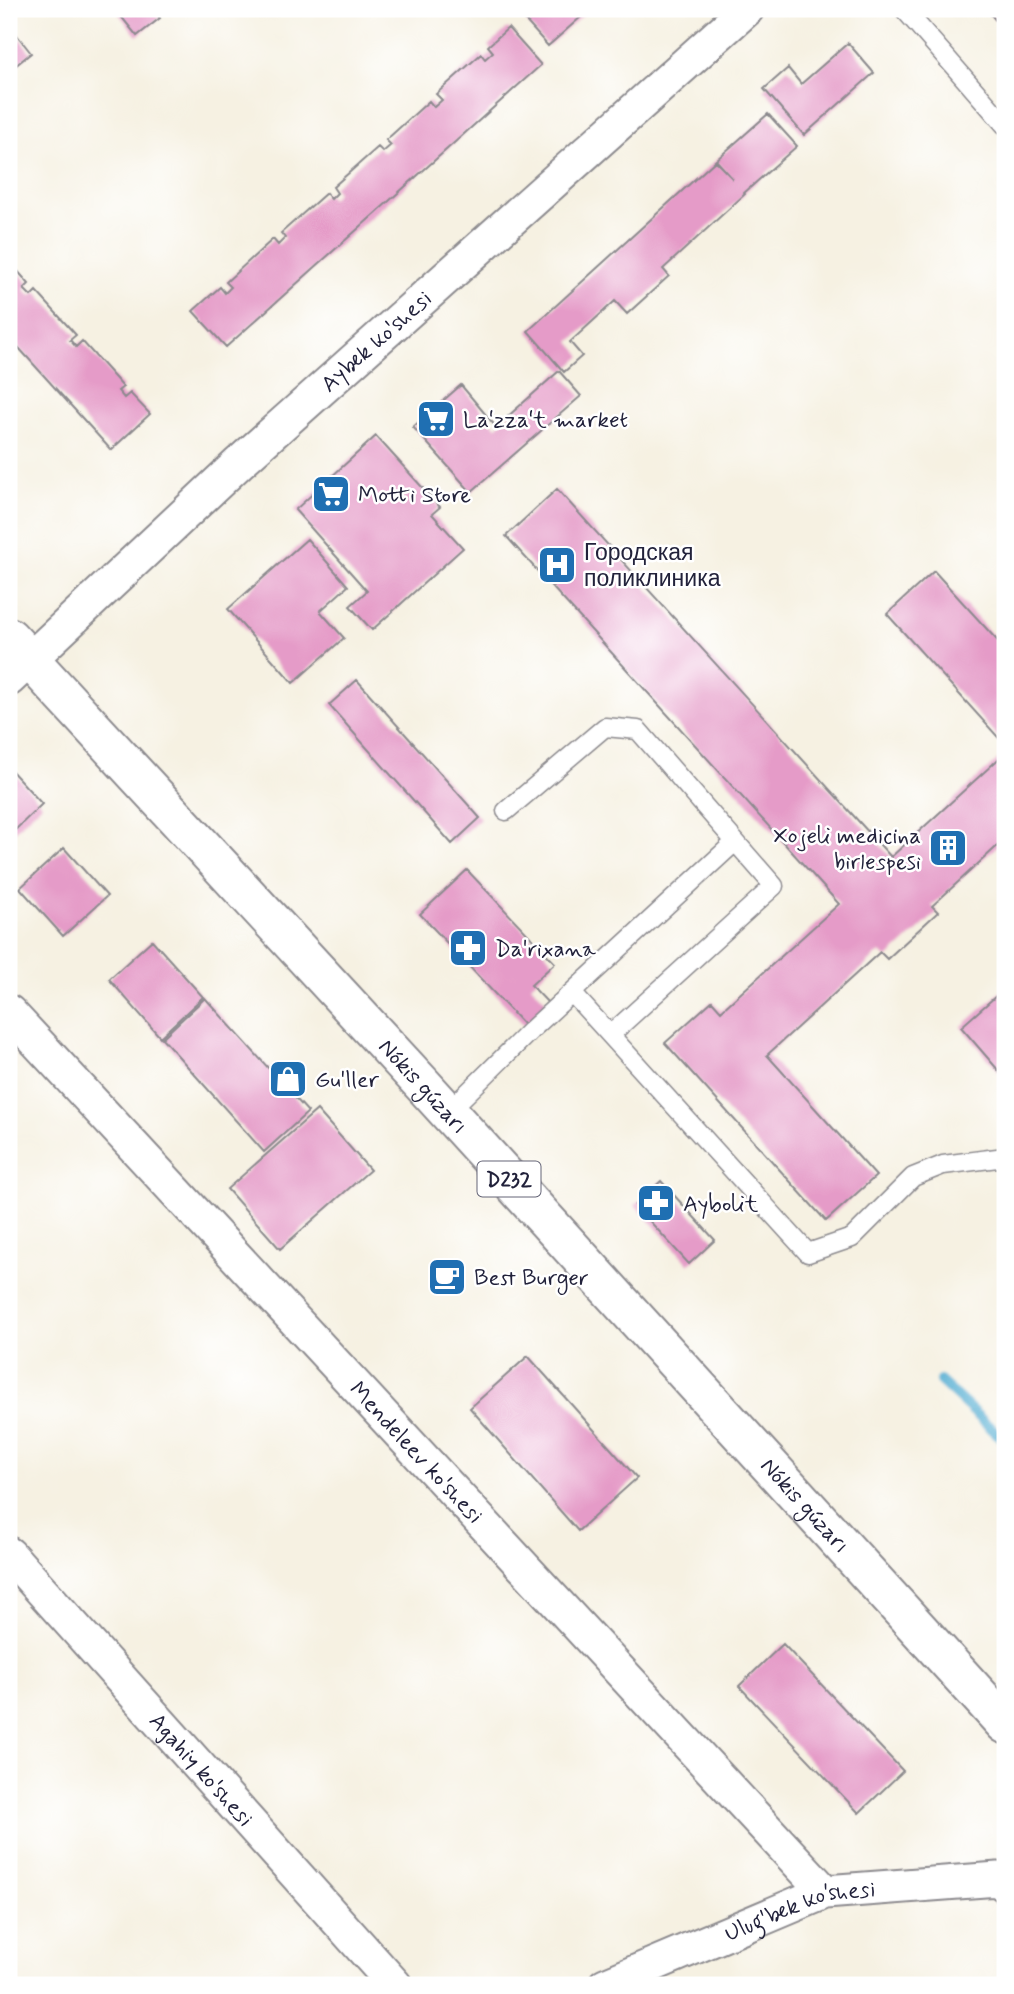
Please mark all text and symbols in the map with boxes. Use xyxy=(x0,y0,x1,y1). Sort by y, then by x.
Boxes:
street label: Aybek ko'shesi xyxy=(315,285,439,400)
supermarket icon: Laʻzzaʻt market xyxy=(415,398,457,440)
place label: Laʻzzaʻt market xyxy=(463,406,628,436)
supermarket icon: Motti Store xyxy=(310,473,352,515)
place label: Motti Store xyxy=(358,481,471,511)
place label: Городская поликлиника xyxy=(584,539,721,595)
hospital icon: Городская поликлиника xyxy=(536,544,578,586)
place label: Xojeli medicina birlespesi xyxy=(773,822,921,878)
building icon: Xojeli medicina birlespesi xyxy=(927,827,969,869)
pharmacy icon: Da'rixana xyxy=(447,927,489,969)
place label: Da'rixana xyxy=(495,935,596,965)
street label: Nókis gúzarı xyxy=(371,1033,473,1141)
shop icon: Gu'ller xyxy=(267,1058,309,1100)
place label: Gu'ller xyxy=(315,1066,379,1096)
road number: D232 xyxy=(477,1162,540,1196)
pharmacy icon: Aybolit xyxy=(635,1182,677,1224)
place label: Aybolit xyxy=(683,1190,759,1220)
cafe icon: Best Burger xyxy=(426,1256,468,1298)
place label: Best Burger xyxy=(474,1264,589,1296)
street label: Mendeleev ko'shesi xyxy=(342,1376,489,1531)
street label: Nókis gúzarı xyxy=(753,1452,855,1560)
street label: Agahiy ko'shesi xyxy=(141,1707,259,1834)
street label: Ulug'bek ko'shesi xyxy=(720,1875,877,1950)

